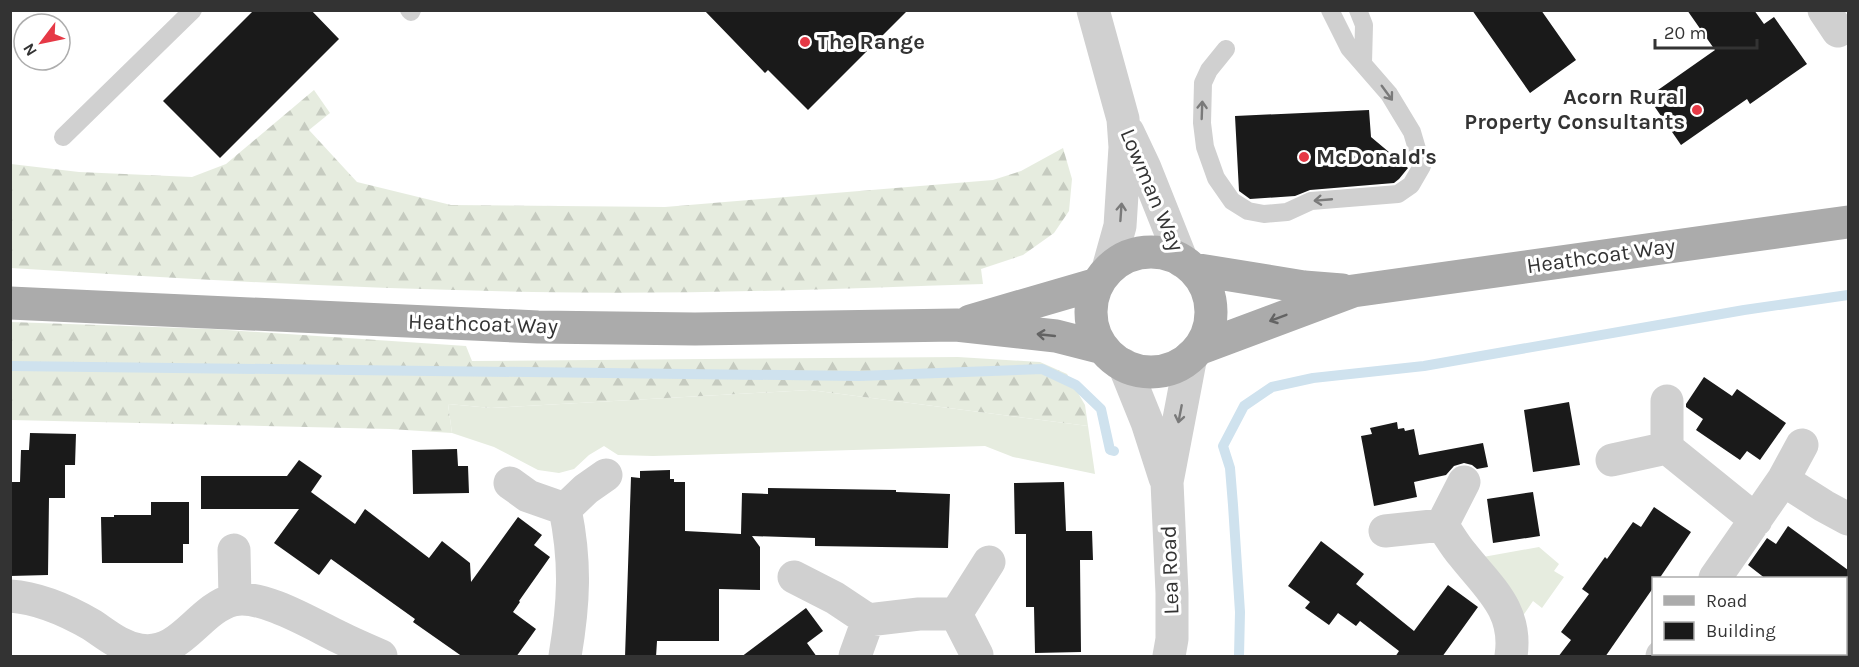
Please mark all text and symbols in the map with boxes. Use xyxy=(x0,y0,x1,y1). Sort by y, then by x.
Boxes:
north arrow xyxy=(12,12,72,72)
scale bar xyxy=(1655,12,1757,50)
text: 20 m xyxy=(1664,22,1706,44)
place label: The Range xyxy=(817,29,925,55)
marker: The Range xyxy=(798,35,812,49)
text: N xyxy=(19,40,41,60)
one-way arrow xyxy=(1381,84,1393,100)
place label: Acorn Rural Property Consultants xyxy=(1464,84,1685,135)
one-way arrow xyxy=(1197,100,1208,120)
marker: Acorn Rural Property Consultants xyxy=(1690,103,1704,117)
street label: Lowman Way xyxy=(1114,125,1190,255)
place label: McDonald's xyxy=(1316,144,1437,170)
marker: McDonald's xyxy=(1297,150,1311,164)
one-way arrow xyxy=(1313,195,1333,206)
one-way arrow xyxy=(1115,203,1126,223)
street label: Heathcoat Way xyxy=(1525,233,1677,279)
street label: Heathcoat Way xyxy=(408,308,558,340)
one-way arrow xyxy=(1270,314,1288,325)
one-way arrow xyxy=(1036,329,1056,340)
one-way arrow xyxy=(1174,403,1185,423)
street label: Lea Road xyxy=(1155,525,1185,615)
legend xyxy=(1652,577,1847,655)
text: Road xyxy=(1706,590,1747,612)
text: Building xyxy=(1706,620,1776,642)

